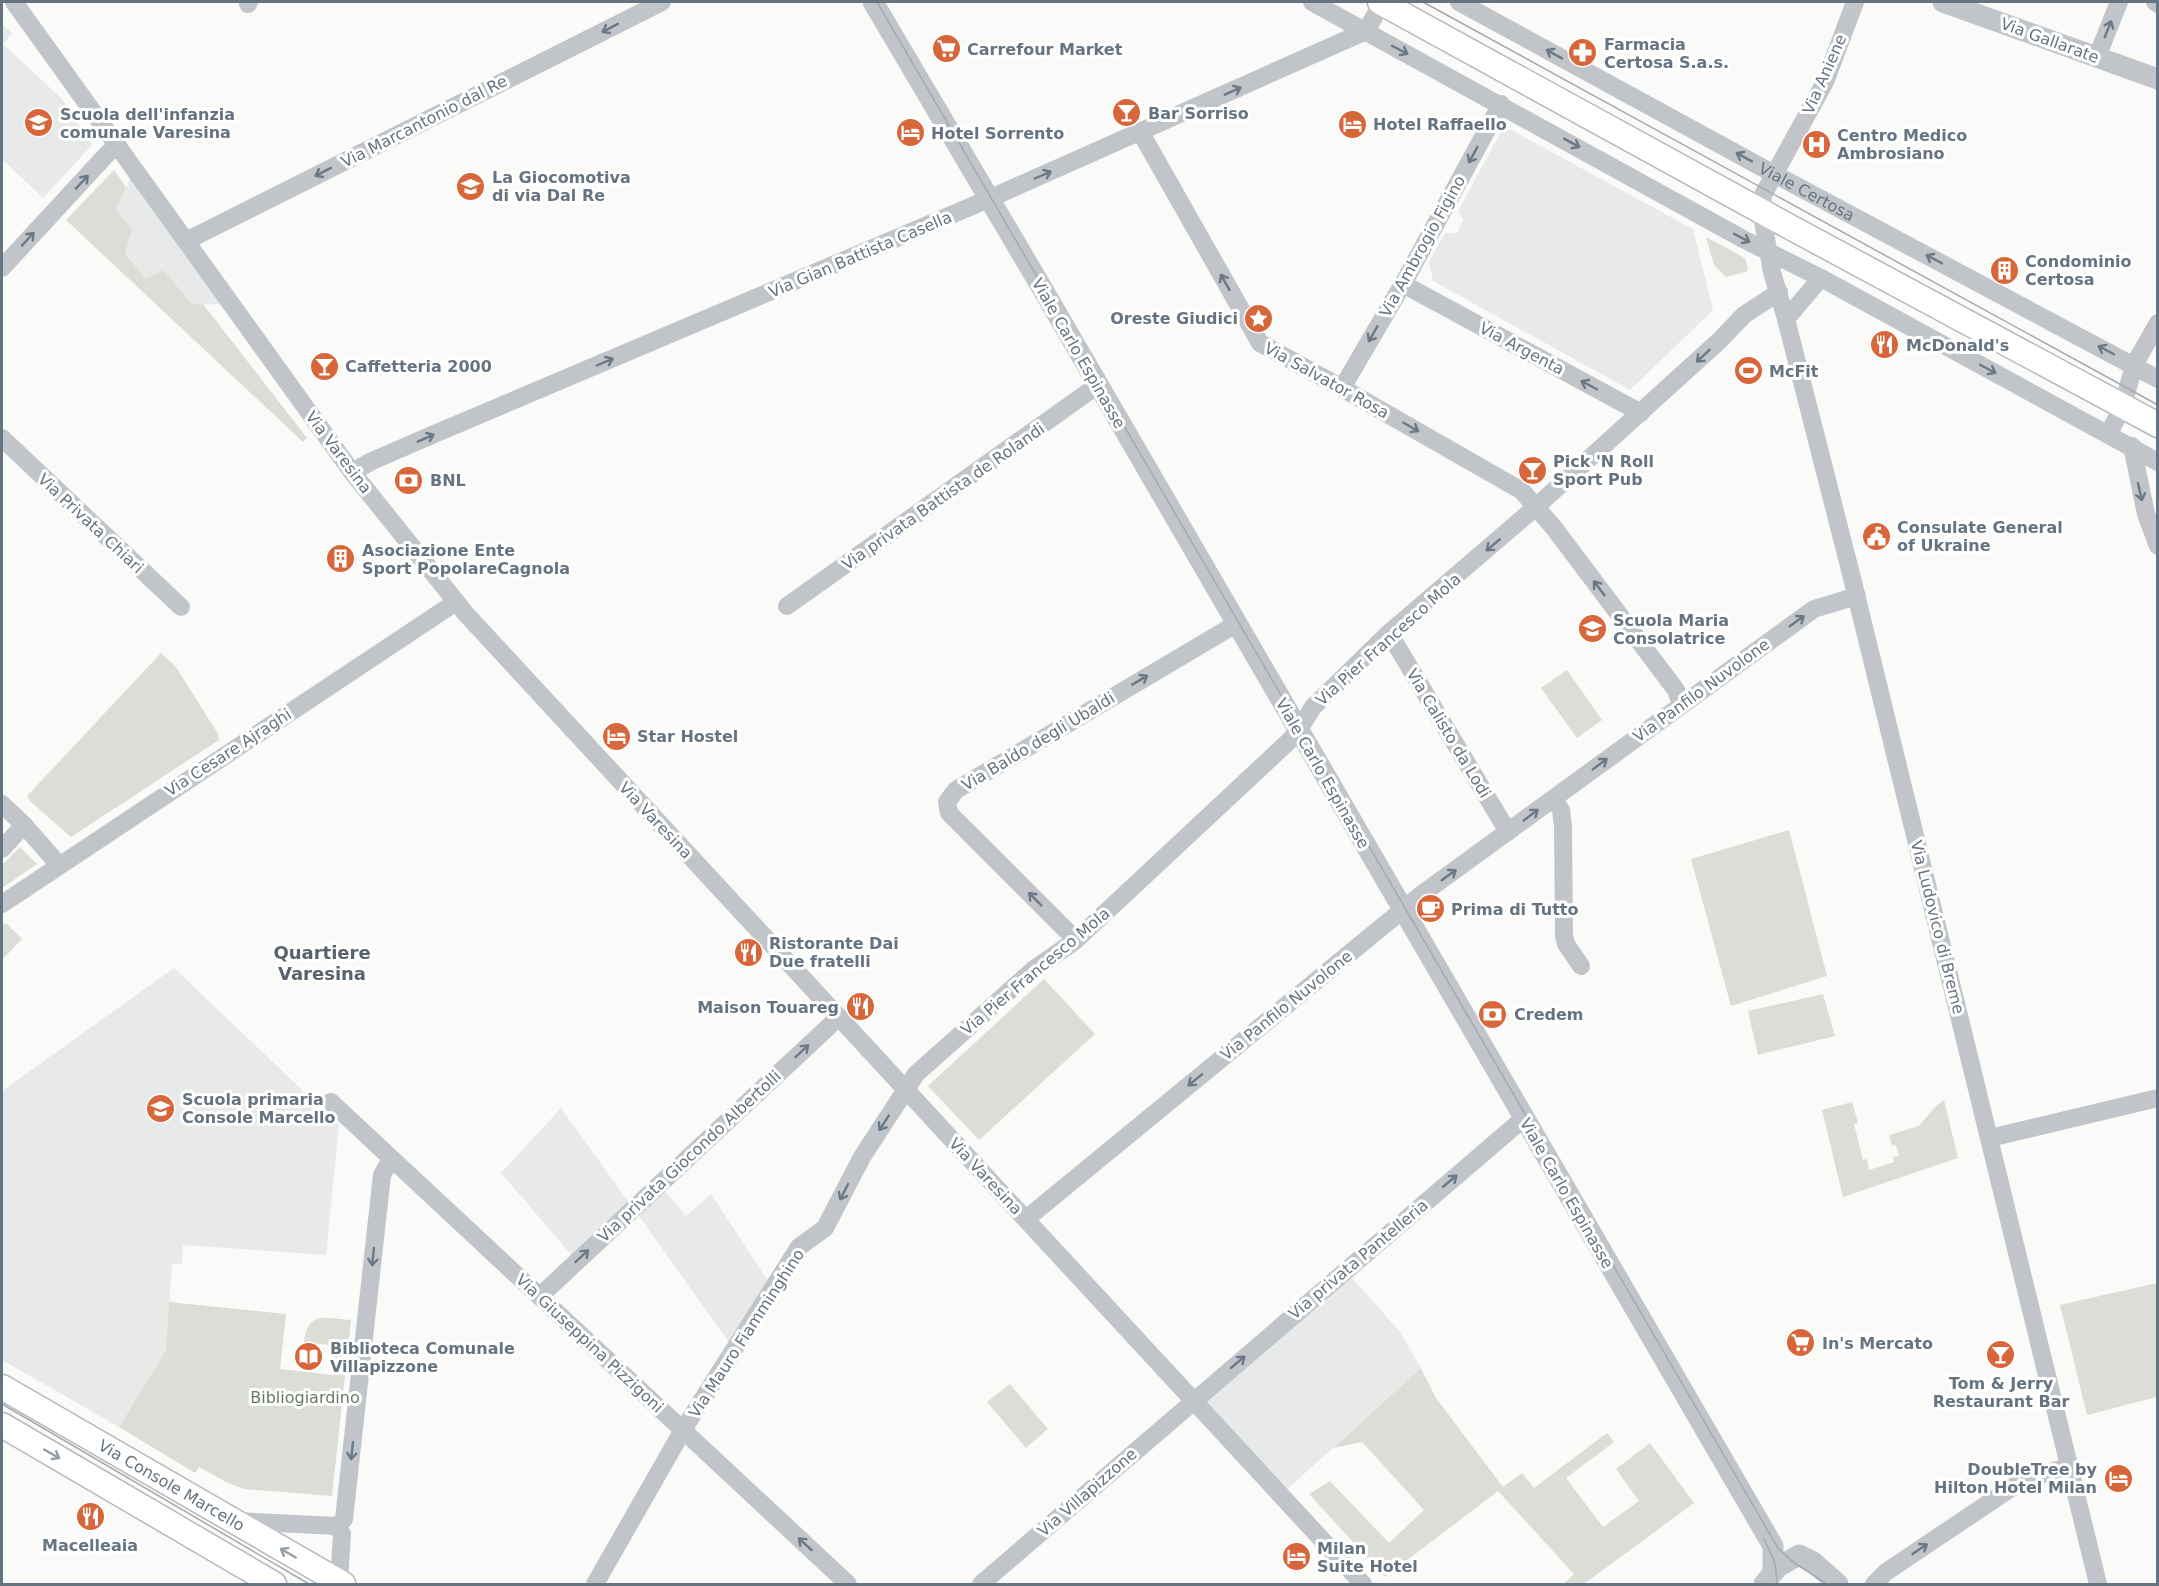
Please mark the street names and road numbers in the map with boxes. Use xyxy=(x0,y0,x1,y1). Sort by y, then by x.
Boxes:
street label: Via Gallarate xyxy=(1998,14,2102,67)
street label: Via Aniene xyxy=(1798,31,1850,117)
street label: Via Marcantonio dal Re xyxy=(338,71,510,172)
street label: Viale Certosa xyxy=(1755,158,1858,225)
street label: Via Ambrogio Figino xyxy=(1376,172,1469,320)
street label: Via Gian Battista Casella xyxy=(766,207,955,302)
street label: Viale Carlo Espinasse xyxy=(1028,275,1129,432)
street label: Via Argenta xyxy=(1476,318,1567,379)
street label: Via Salvator Rosa xyxy=(1261,338,1392,423)
street label: Via Varesina xyxy=(301,407,376,497)
street label: Via privata Battista de Rolandi xyxy=(838,419,1048,574)
street label: Via Privata Chiari xyxy=(34,470,147,577)
street label: Via Pier Francesco Mola xyxy=(1312,569,1465,709)
street label: Via Panfilo Nuvolone xyxy=(1629,635,1773,746)
street label: Via Calisto da Lodi xyxy=(1402,665,1495,801)
street label: Via Baldo degli Ubaldi xyxy=(958,688,1118,795)
street label: Viale Carlo Espinasse xyxy=(1272,695,1373,852)
street label: Via Cesare Ajraghi xyxy=(162,704,295,800)
street label: Via Varesina xyxy=(615,778,696,863)
street label: Via Ludovico di Breme xyxy=(1907,838,1968,1016)
street label: Via Pier Francesco Mola xyxy=(957,904,1114,1039)
street label: Via Panfilo Nuvolone xyxy=(1217,946,1356,1064)
street label: Via privata Giocondo Albertolli xyxy=(594,1066,785,1246)
street label: Viale Carlo Espinasse xyxy=(1516,1115,1617,1272)
street label: Via Varesina xyxy=(945,1134,1026,1219)
street label: Via privata Pantelleria xyxy=(1285,1196,1432,1323)
street label: Via Mauro Fiamminghino xyxy=(685,1245,808,1421)
street label: Via Giuseppina Pizzigoni xyxy=(512,1270,667,1417)
street label: Via Console Marcello xyxy=(95,1436,248,1535)
street label: Via Villapizzone xyxy=(1034,1444,1141,1540)

